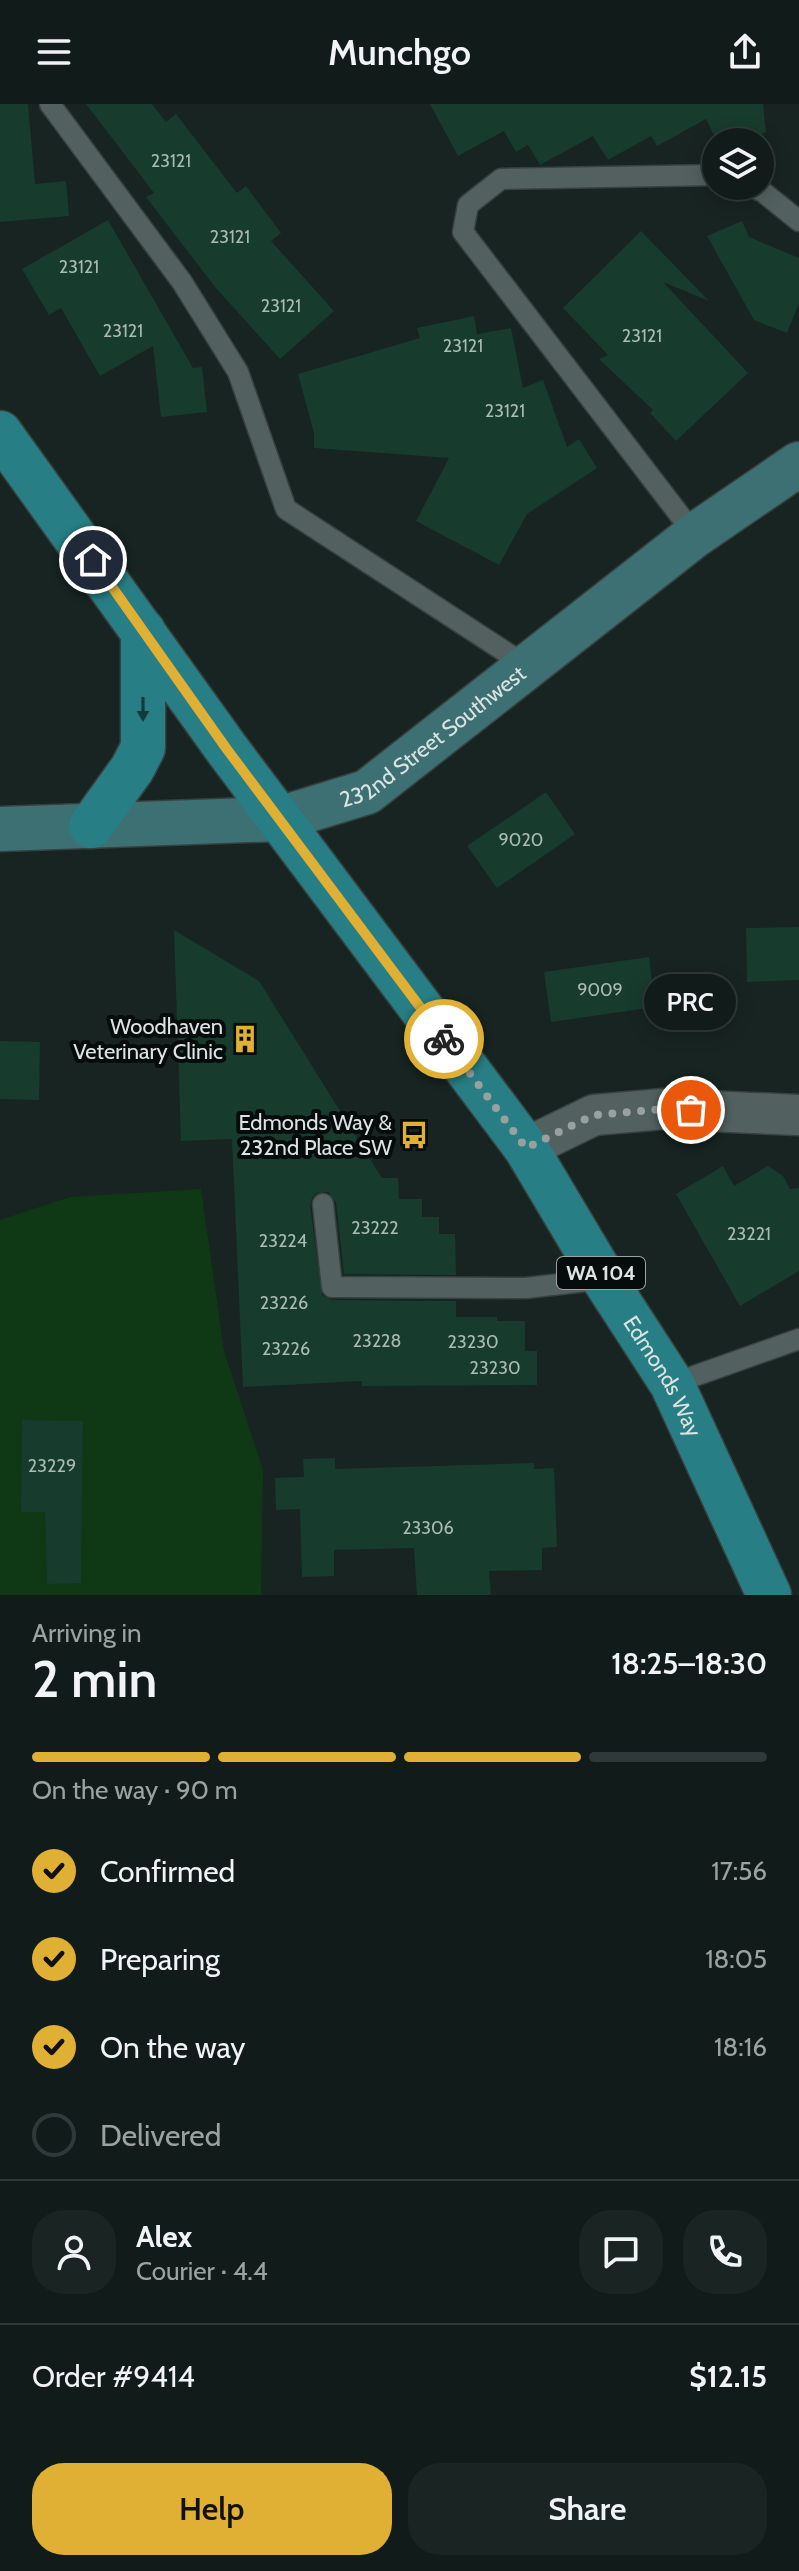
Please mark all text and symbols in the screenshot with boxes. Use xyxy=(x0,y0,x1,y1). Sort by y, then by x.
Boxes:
icon: menu xyxy=(32,30,76,74)
text: Munchgo xyxy=(328,30,471,74)
icon: share xyxy=(723,30,767,74)
map controls xyxy=(702,128,774,200)
button: layers xyxy=(702,128,774,200)
house number: 23121 xyxy=(151,150,191,172)
house number: 23121 xyxy=(210,226,250,248)
house number: 23121 xyxy=(59,256,99,278)
house number: 23121 xyxy=(261,295,301,317)
house number: 23121 xyxy=(103,320,143,342)
house number: 23121 xyxy=(622,325,662,347)
house number: 23121 xyxy=(443,335,483,357)
house number: 23121 xyxy=(485,400,525,422)
pin xyxy=(59,526,127,594)
icon: home xyxy=(71,538,115,582)
street label: 232nd Street Southwest xyxy=(337,660,531,814)
one-way arrow xyxy=(137,697,149,722)
house number: 9020 xyxy=(499,829,543,851)
callout: PRC xyxy=(645,974,737,1030)
house number: 9009 xyxy=(577,979,623,1001)
text: PRC xyxy=(666,986,714,1018)
courier xyxy=(404,999,484,1079)
place label: Woodhaven Veterinary Clinic xyxy=(73,1013,223,1065)
icon: bike xyxy=(422,1017,466,1061)
building icon: Woodhaven Veterinary Clinic xyxy=(230,1024,260,1054)
pin xyxy=(657,1076,725,1144)
icon: bag xyxy=(669,1088,713,1132)
place label: Edmonds Way & 232nd Place SW xyxy=(238,1109,393,1161)
bus stop icon: Edmonds Way & 232nd Place SW xyxy=(399,1120,429,1150)
house number: 23222 xyxy=(351,1217,399,1239)
house number: 23221 xyxy=(727,1223,771,1245)
house number: 23224 xyxy=(259,1230,307,1252)
road number: WA 104 xyxy=(557,1257,645,1289)
house number: 23226 xyxy=(260,1292,308,1314)
street label: Edmonds Way xyxy=(617,1311,707,1441)
house number: 23228 xyxy=(353,1330,401,1352)
house number: 23230 xyxy=(448,1331,498,1353)
house number: 23226 xyxy=(262,1338,310,1360)
house number: 23230 xyxy=(470,1357,520,1379)
house number: 23229 xyxy=(28,1455,76,1477)
house number: 23306 xyxy=(402,1517,454,1539)
text: Arriving in xyxy=(32,1617,142,1649)
text: 18:25–18:30 xyxy=(611,1645,767,1682)
text: 2 min xyxy=(32,1647,157,1710)
text: On the way · 90 m xyxy=(32,1774,238,1806)
icon: check xyxy=(32,1849,76,1893)
text: Confirmed xyxy=(100,1853,235,1890)
text: 17:56 xyxy=(711,1855,767,1887)
icon: check xyxy=(32,1937,76,1981)
text: Preparing xyxy=(100,1941,220,1978)
text: 18:05 xyxy=(705,1943,767,1975)
icon: check xyxy=(32,2025,76,2069)
text: On the way xyxy=(100,2029,245,2066)
text: 18:16 xyxy=(714,2031,767,2063)
text: Delivered xyxy=(100,2117,221,2154)
button: person xyxy=(32,2210,116,2294)
button: chat xyxy=(579,2210,663,2294)
button: phone xyxy=(683,2210,767,2294)
text: Alex xyxy=(136,2218,192,2255)
text: Courier · 4.4 xyxy=(136,2255,268,2287)
text: Order #9414 xyxy=(32,2358,195,2395)
text: $12.15 xyxy=(689,2358,767,2395)
button: Help xyxy=(32,2463,392,2555)
button: Share xyxy=(408,2463,767,2555)

